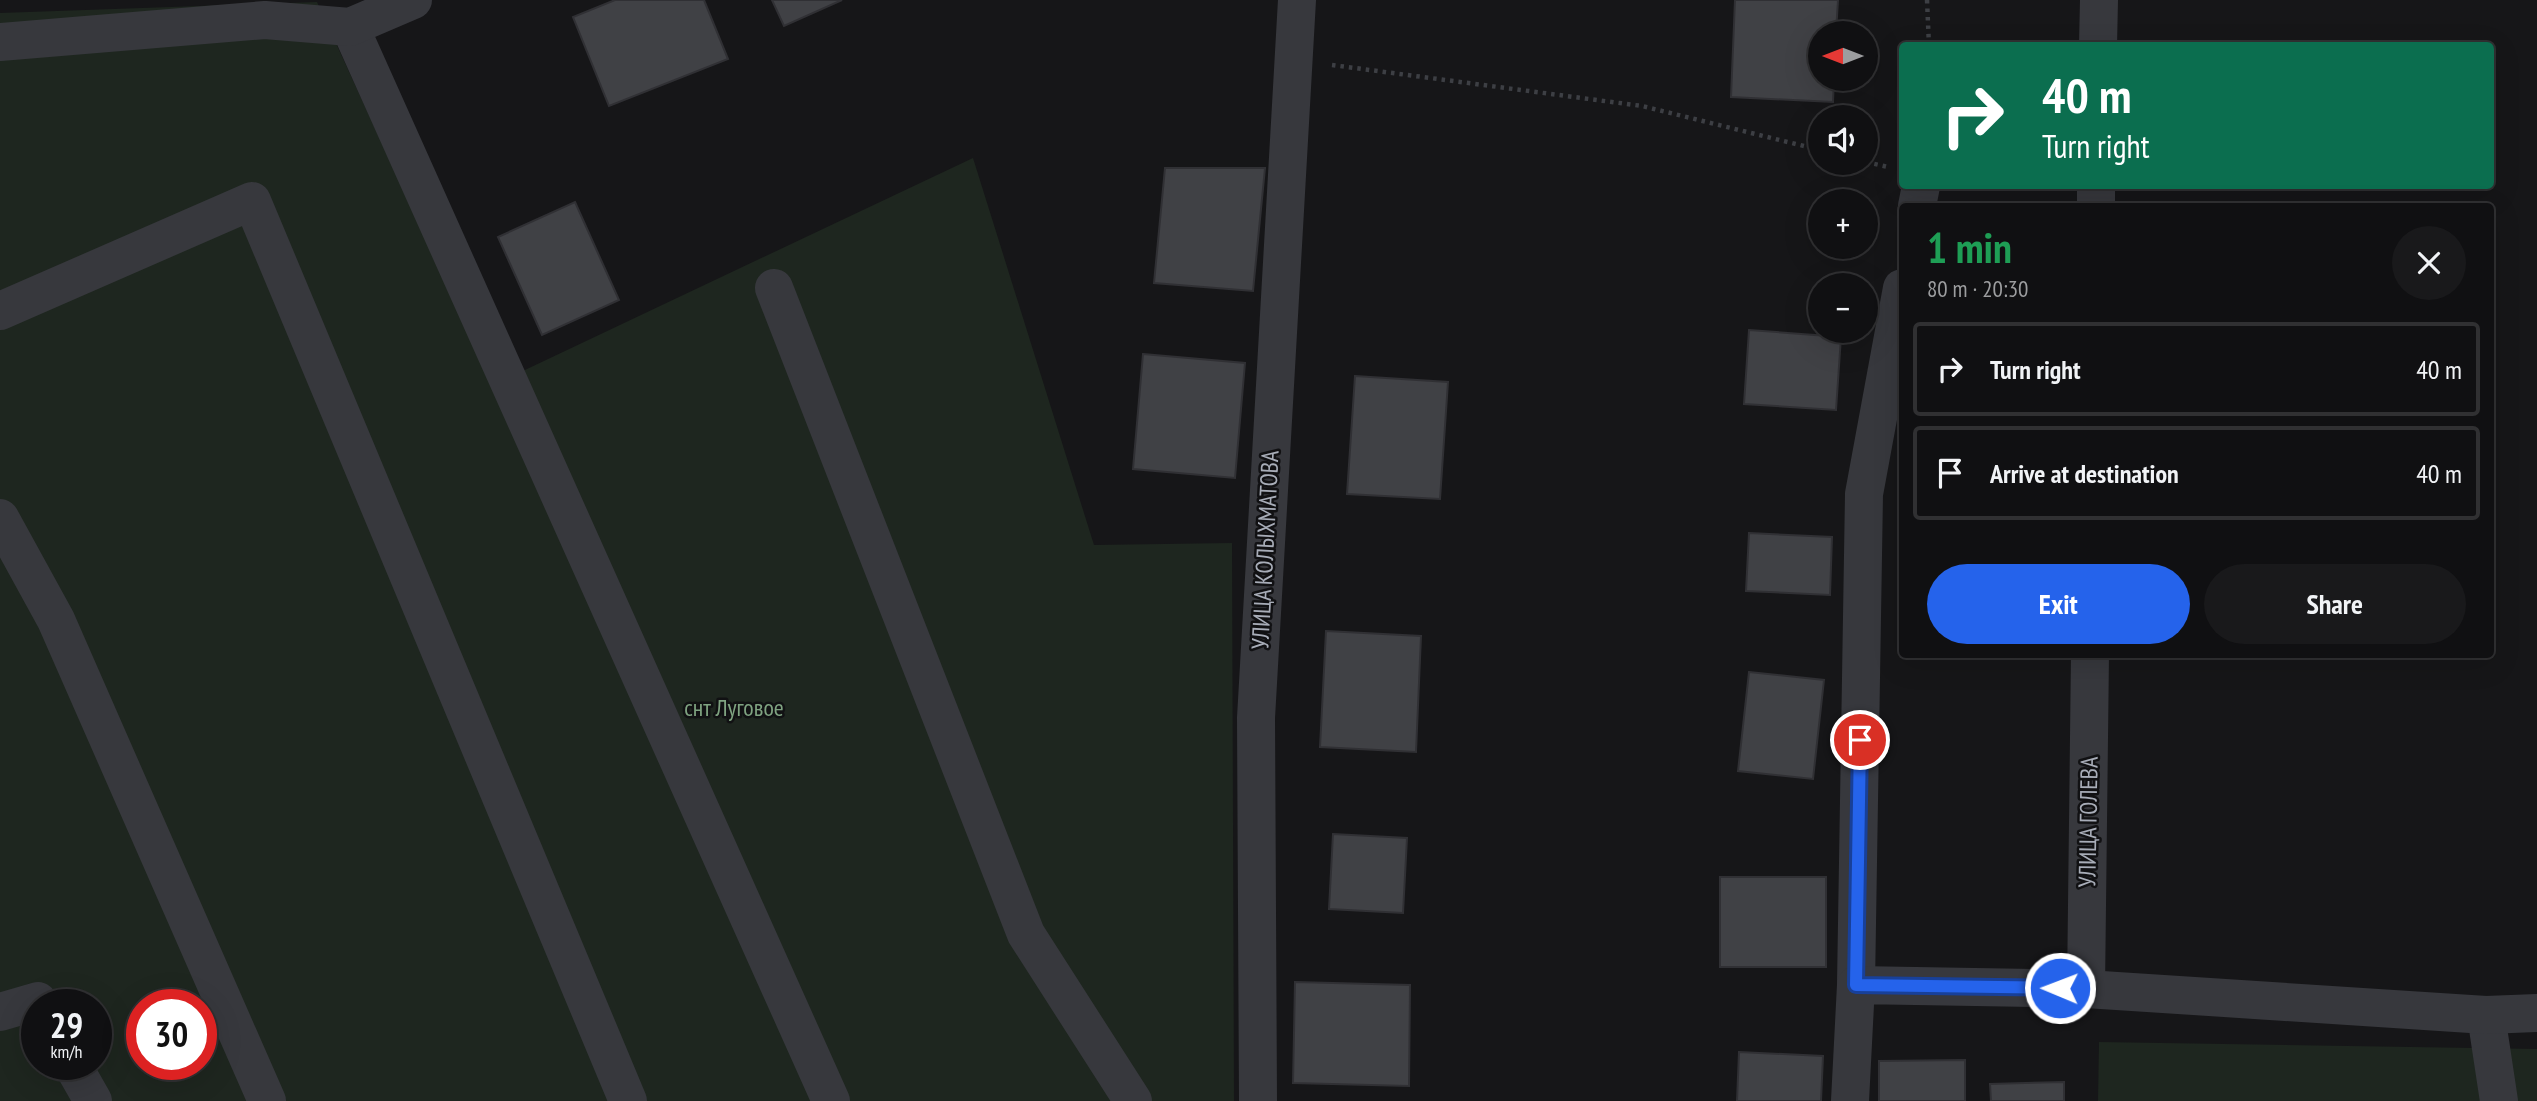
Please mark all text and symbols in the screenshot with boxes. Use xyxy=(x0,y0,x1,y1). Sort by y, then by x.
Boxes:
north arrow xyxy=(1808,21,1878,91)
map controls xyxy=(1808,21,1878,343)
text: 40 m xyxy=(2042,63,2131,127)
icon: right xyxy=(1927,70,2018,161)
button: sound xyxy=(1808,105,1878,175)
text: Turn right xyxy=(2042,125,2150,167)
button: + xyxy=(1808,189,1878,259)
text: 1 min xyxy=(1927,220,2012,275)
button: close xyxy=(2392,226,2466,300)
button: − xyxy=(1808,273,1878,343)
text: 80 m · 20:30 xyxy=(1927,274,2028,303)
icon: right xyxy=(1931,350,1969,388)
text: Turn right xyxy=(1990,353,2081,386)
text: 40 m xyxy=(2416,353,2462,386)
street label: УЛИЦА КОЛЫХМАТОВА xyxy=(1244,449,1286,650)
icon: arrive xyxy=(1931,454,1969,492)
text: Arrive at destination xyxy=(1990,457,2179,490)
text: 40 m xyxy=(2416,457,2462,490)
button: Exit xyxy=(1927,564,2190,644)
button: Share xyxy=(2204,564,2466,644)
park label: снт Луговое xyxy=(684,692,784,723)
pin xyxy=(1830,710,1890,770)
icon: arrive xyxy=(1841,721,1879,759)
street label: УЛИЦА ГОЛЕВА xyxy=(2071,756,2105,888)
position arrow xyxy=(2023,951,2097,1025)
speed limit sign: 30 xyxy=(126,989,217,1080)
text: 29 xyxy=(50,1002,83,1048)
text: km/h xyxy=(51,1040,82,1063)

